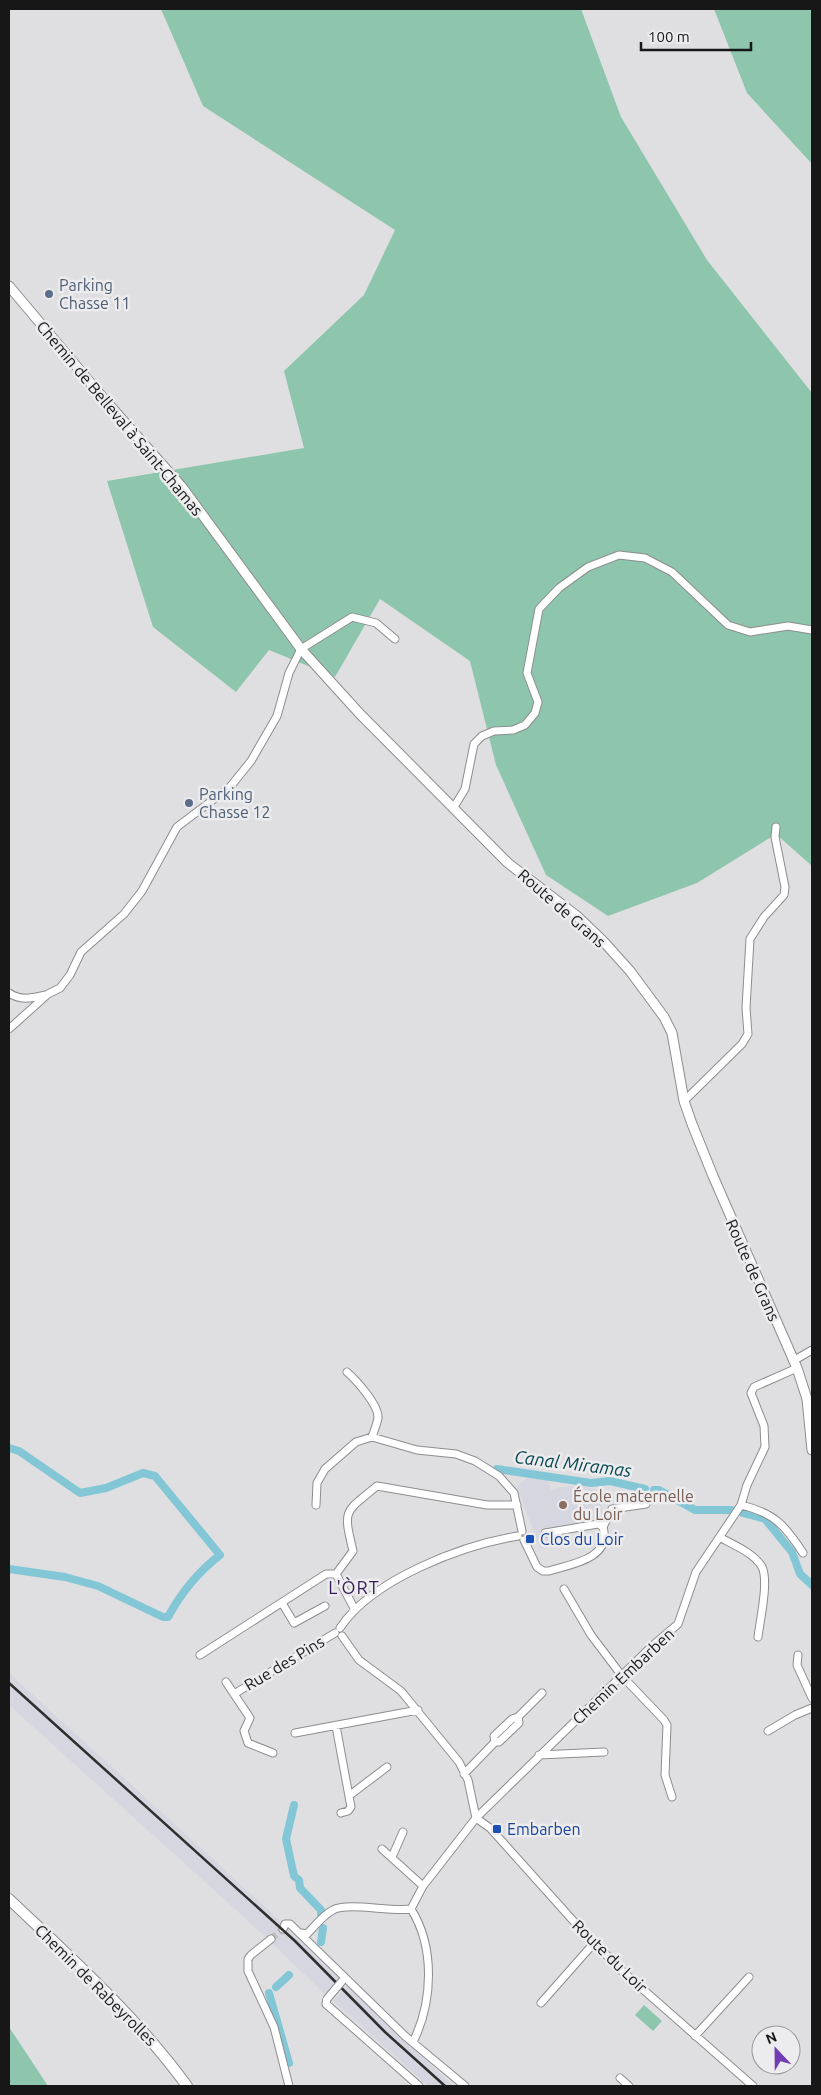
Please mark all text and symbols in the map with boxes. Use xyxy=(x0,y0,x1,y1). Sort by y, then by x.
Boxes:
scale bar xyxy=(641,20,751,52)
text: 100 m xyxy=(648,28,690,45)
place label: Parking Chasse 11 xyxy=(59,276,131,312)
marker: Parking Chasse 11 xyxy=(43,288,55,300)
street label: Chemin de Belleval à Saint-Chamas xyxy=(33,317,207,519)
place label: Parking Chasse 12 xyxy=(199,785,271,821)
marker: Parking Chasse 12 xyxy=(183,797,195,809)
street label: Route de Grans xyxy=(515,865,609,951)
street label: Route de Grans xyxy=(722,1216,784,1324)
water label: Canal Miramas xyxy=(513,1446,633,1480)
place label: École maternelle du Loir xyxy=(573,1485,694,1523)
marker: École maternelle du Loir xyxy=(557,1499,569,1511)
place label: Clos du Loir xyxy=(540,1530,624,1548)
marker: Clos du Loir xyxy=(524,1533,536,1545)
district label: L'ÒRT xyxy=(328,1576,380,1597)
street label: Chemin Embarben xyxy=(569,1624,677,1728)
street label: Rue des Pins xyxy=(241,1632,327,1694)
place label: Embarben xyxy=(507,1820,581,1838)
marker: Embarben xyxy=(491,1823,503,1835)
street label: Route du Loir xyxy=(569,1916,651,1996)
street label: Chemin de Rabeyrolles xyxy=(32,1921,160,2049)
north arrow xyxy=(751,2025,801,2075)
text: N xyxy=(763,2029,779,2047)

